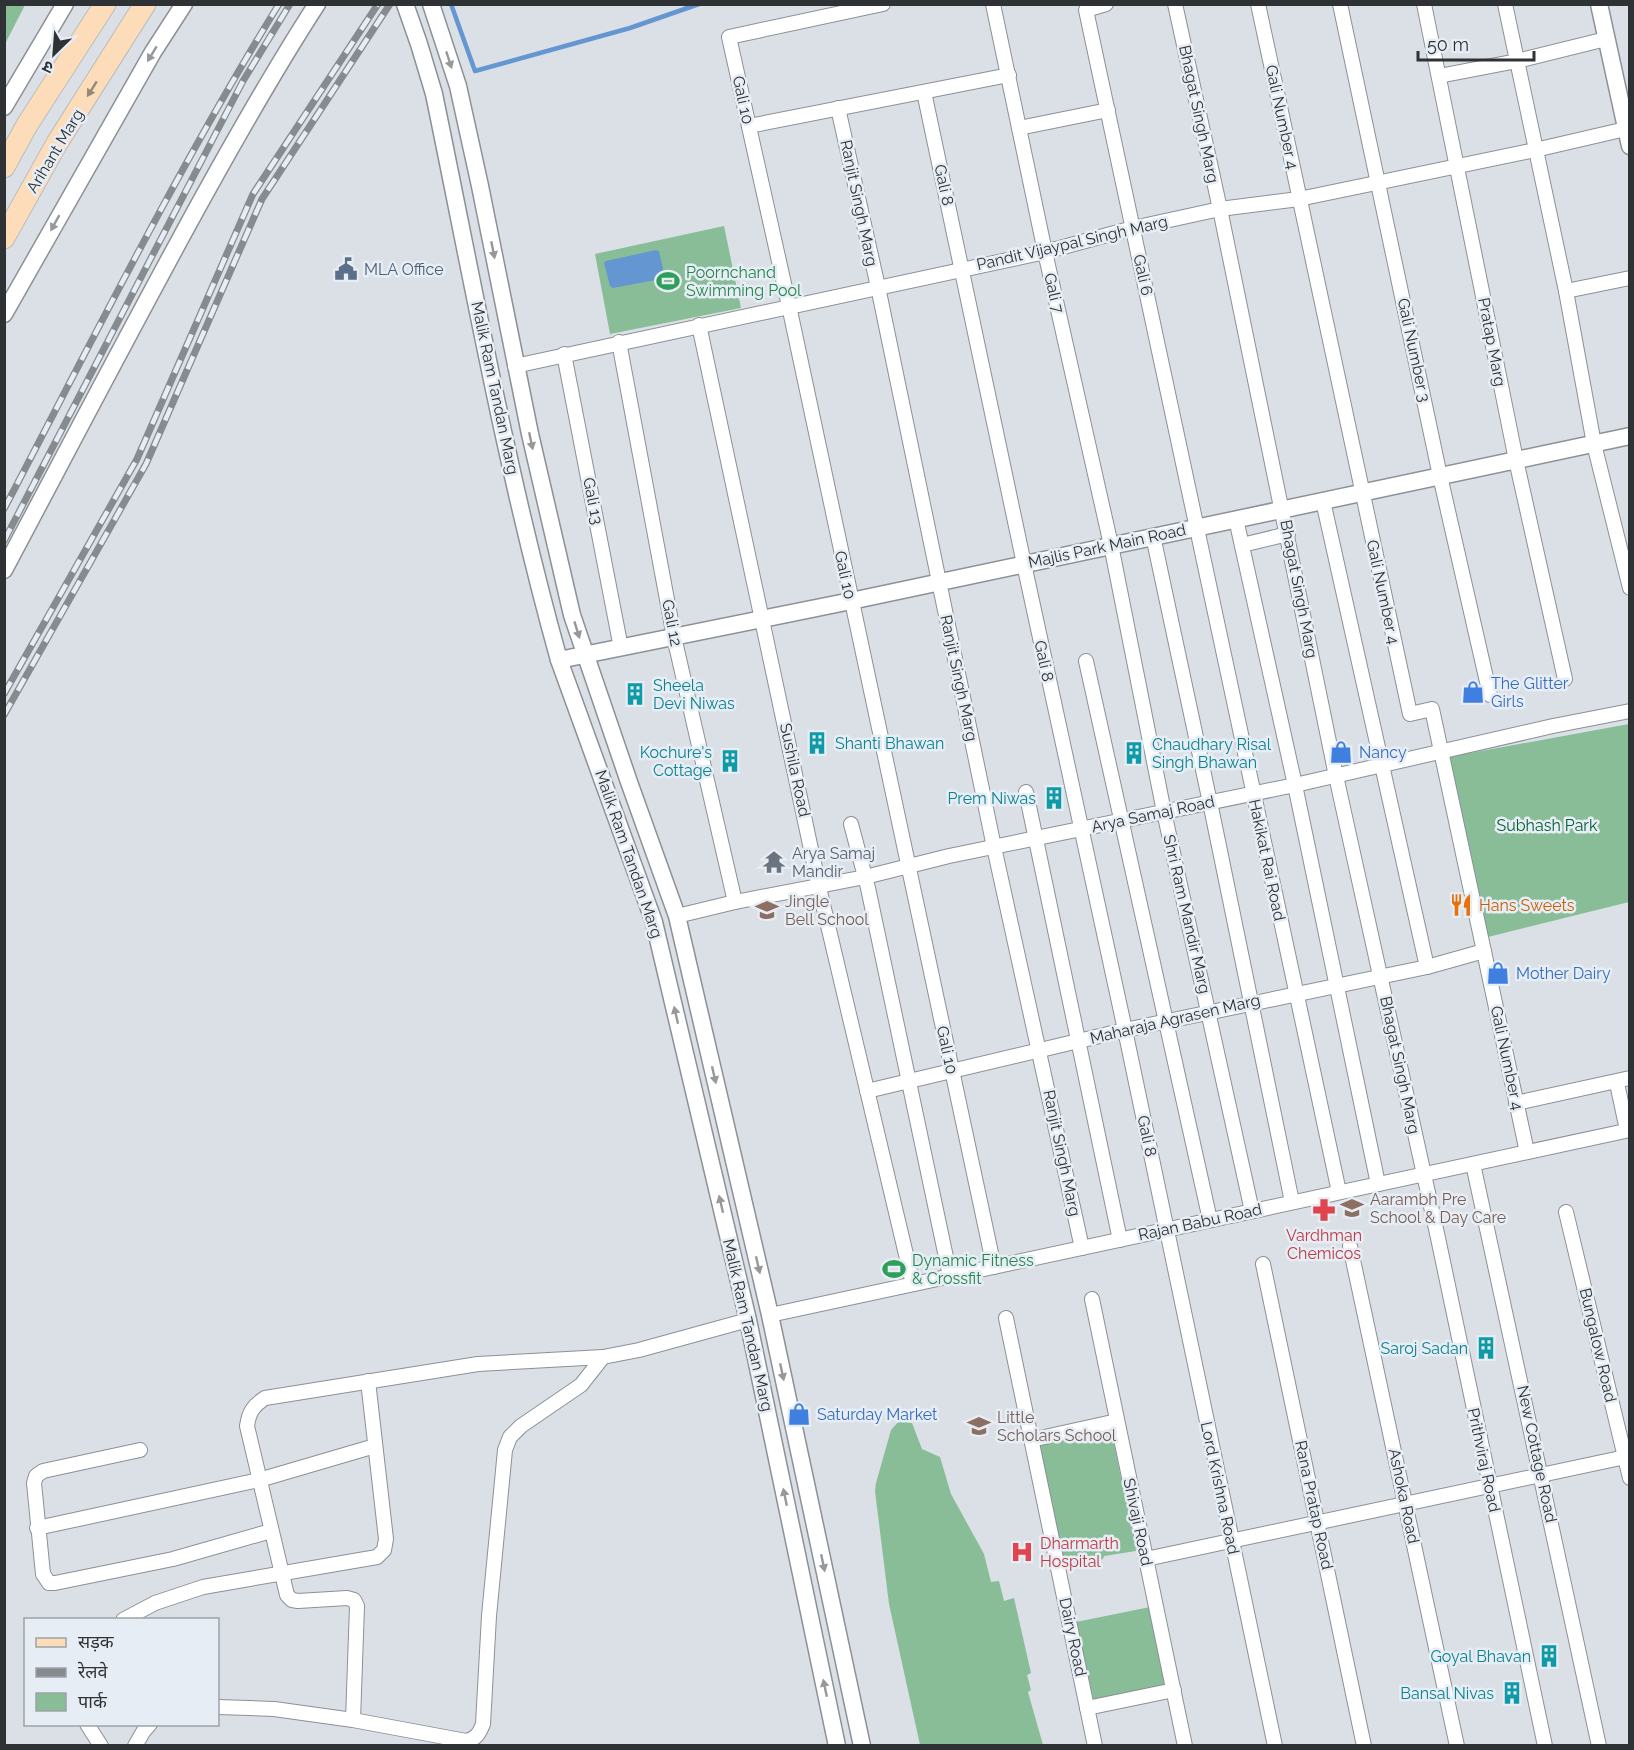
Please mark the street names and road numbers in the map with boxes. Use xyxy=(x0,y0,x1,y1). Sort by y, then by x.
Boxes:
street label: Bhagat Singh Marg xyxy=(1175,43,1223,185)
street label: Gali Number 4 xyxy=(1262,63,1302,171)
street label: Gali 10 xyxy=(729,74,757,126)
street label: Arihant Marg xyxy=(22,106,88,196)
street label: Ranjit Singh Marg xyxy=(836,138,882,268)
street label: Gali 8 xyxy=(930,163,958,207)
street label: Pandit Vijaypal Singh Marg xyxy=(975,212,1169,274)
street label: Gali 6 xyxy=(1129,253,1157,297)
street label: Gali 7 xyxy=(1040,271,1068,315)
street label: Gali Number 3 xyxy=(1394,296,1434,404)
street label: Pratap Marg xyxy=(1474,296,1510,388)
street label: Malik Ram Tandan Marg xyxy=(467,300,523,476)
street label: Gali 13 xyxy=(579,476,607,526)
street label: Bhagat Singh Marg xyxy=(1276,518,1322,660)
street label: Majlis Park Main Road xyxy=(1026,520,1188,572)
street label: Gali Number 4 xyxy=(1363,538,1403,646)
street label: Gali 10 xyxy=(831,549,859,601)
street label: Gali 12 xyxy=(658,598,686,648)
street label: Ranjit Singh Marg xyxy=(936,613,982,743)
street label: Gali 8 xyxy=(1030,639,1058,683)
street label: Sushila Road xyxy=(776,721,814,819)
street label: Malik Ram Tandan Marg xyxy=(591,767,667,941)
street label: Arya Samaj Road xyxy=(1090,792,1216,836)
street label: Hakikat Rai Road xyxy=(1245,797,1289,923)
street label: Shri Ram Mandir Marg xyxy=(1159,833,1215,995)
street label: Maharaja Agrasen Marg xyxy=(1088,990,1262,1048)
street label: Bhagat Singh Marg xyxy=(1376,994,1424,1136)
street label: Gali Number 4 xyxy=(1487,1004,1527,1112)
street label: Gali 10 xyxy=(933,1024,961,1076)
street label: Ranjit Singh Marg xyxy=(1039,1088,1085,1218)
street label: Gali 8 xyxy=(1133,1114,1161,1158)
street label: Rajan Babu Road xyxy=(1136,1200,1264,1244)
street label: Malik Ram Tandan Marg xyxy=(719,1237,777,1413)
street label: Bungalow Road xyxy=(1576,1286,1620,1404)
street label: New Cottage Road xyxy=(1513,1384,1561,1524)
street label: Prithviraj Road xyxy=(1464,1406,1504,1514)
street label: Lord Krishna Road xyxy=(1197,1420,1243,1556)
street label: Rana Pratap Road xyxy=(1291,1439,1337,1571)
street label: Ashoka Road xyxy=(1385,1447,1423,1545)
street label: Shivaji Road xyxy=(1119,1476,1157,1568)
street label: Dairy Road xyxy=(1055,1596,1091,1678)

